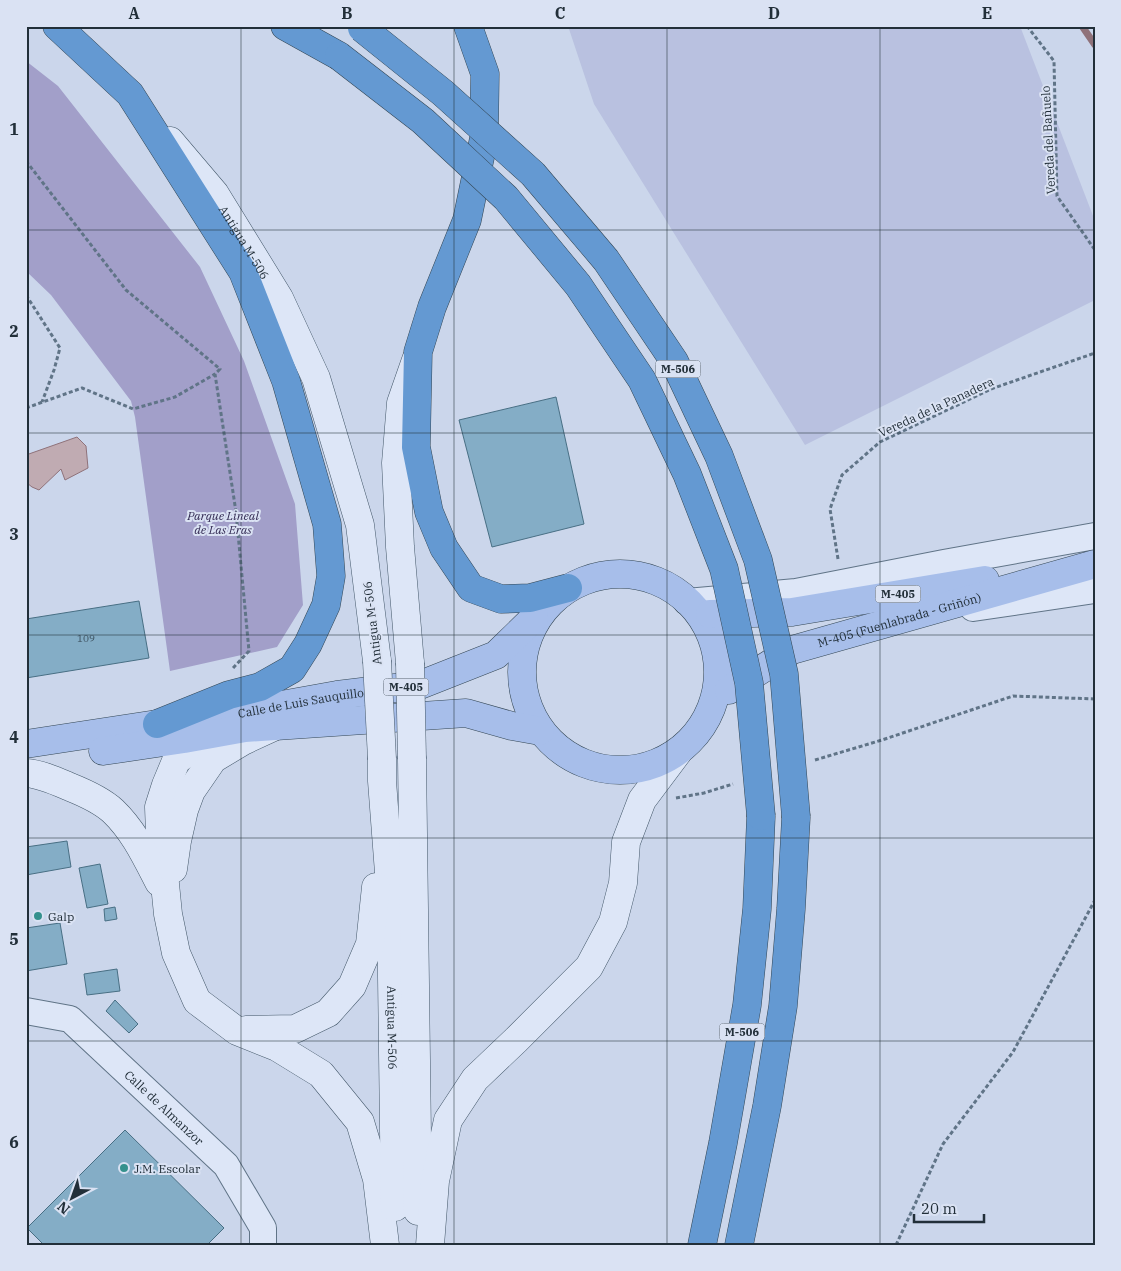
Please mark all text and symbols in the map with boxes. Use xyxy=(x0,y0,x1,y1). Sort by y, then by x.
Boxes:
text: A xyxy=(128,3,140,23)
text: B xyxy=(341,3,353,23)
text: C xyxy=(555,3,565,23)
text: D xyxy=(768,3,780,23)
text: E xyxy=(982,3,992,23)
street label: Vereda del Bañuelo xyxy=(1038,85,1058,195)
text: 1 xyxy=(9,119,19,139)
street label: Antigua M-506 xyxy=(216,202,273,282)
text: 2 xyxy=(9,321,19,341)
road number: M-506 xyxy=(656,360,700,378)
street label: Vereda de la Panadera xyxy=(876,374,996,440)
park label: Parque Lineal de Las Eras xyxy=(186,508,259,537)
text: 3 xyxy=(9,524,19,544)
street label: Antigua M-506 xyxy=(359,580,385,666)
road number: M-405 xyxy=(876,586,920,602)
street label: M-405 (Fuenlabrada - Griñón) xyxy=(816,589,983,650)
house number: 109 xyxy=(77,632,95,645)
road number: M-405 xyxy=(384,679,428,696)
street label: Calle de Luis Sauquillo xyxy=(237,684,365,720)
text: 4 xyxy=(9,727,19,747)
place label: Galp xyxy=(48,909,74,924)
marker: Galp xyxy=(32,910,44,922)
text: 5 xyxy=(9,929,19,949)
street label: Antigua M-506 xyxy=(385,986,401,1070)
road number: M-506 xyxy=(720,1024,764,1040)
street label: Calle de Almanzor xyxy=(122,1067,208,1148)
text: 6 xyxy=(9,1132,19,1152)
place label: J.M. Escolar xyxy=(134,1161,201,1176)
marker: J.M. Escolar xyxy=(118,1162,130,1174)
north arrow xyxy=(48,1174,98,1224)
scale bar xyxy=(914,1191,984,1223)
text: N xyxy=(53,1197,74,1218)
text: 20 m xyxy=(921,1199,957,1218)

